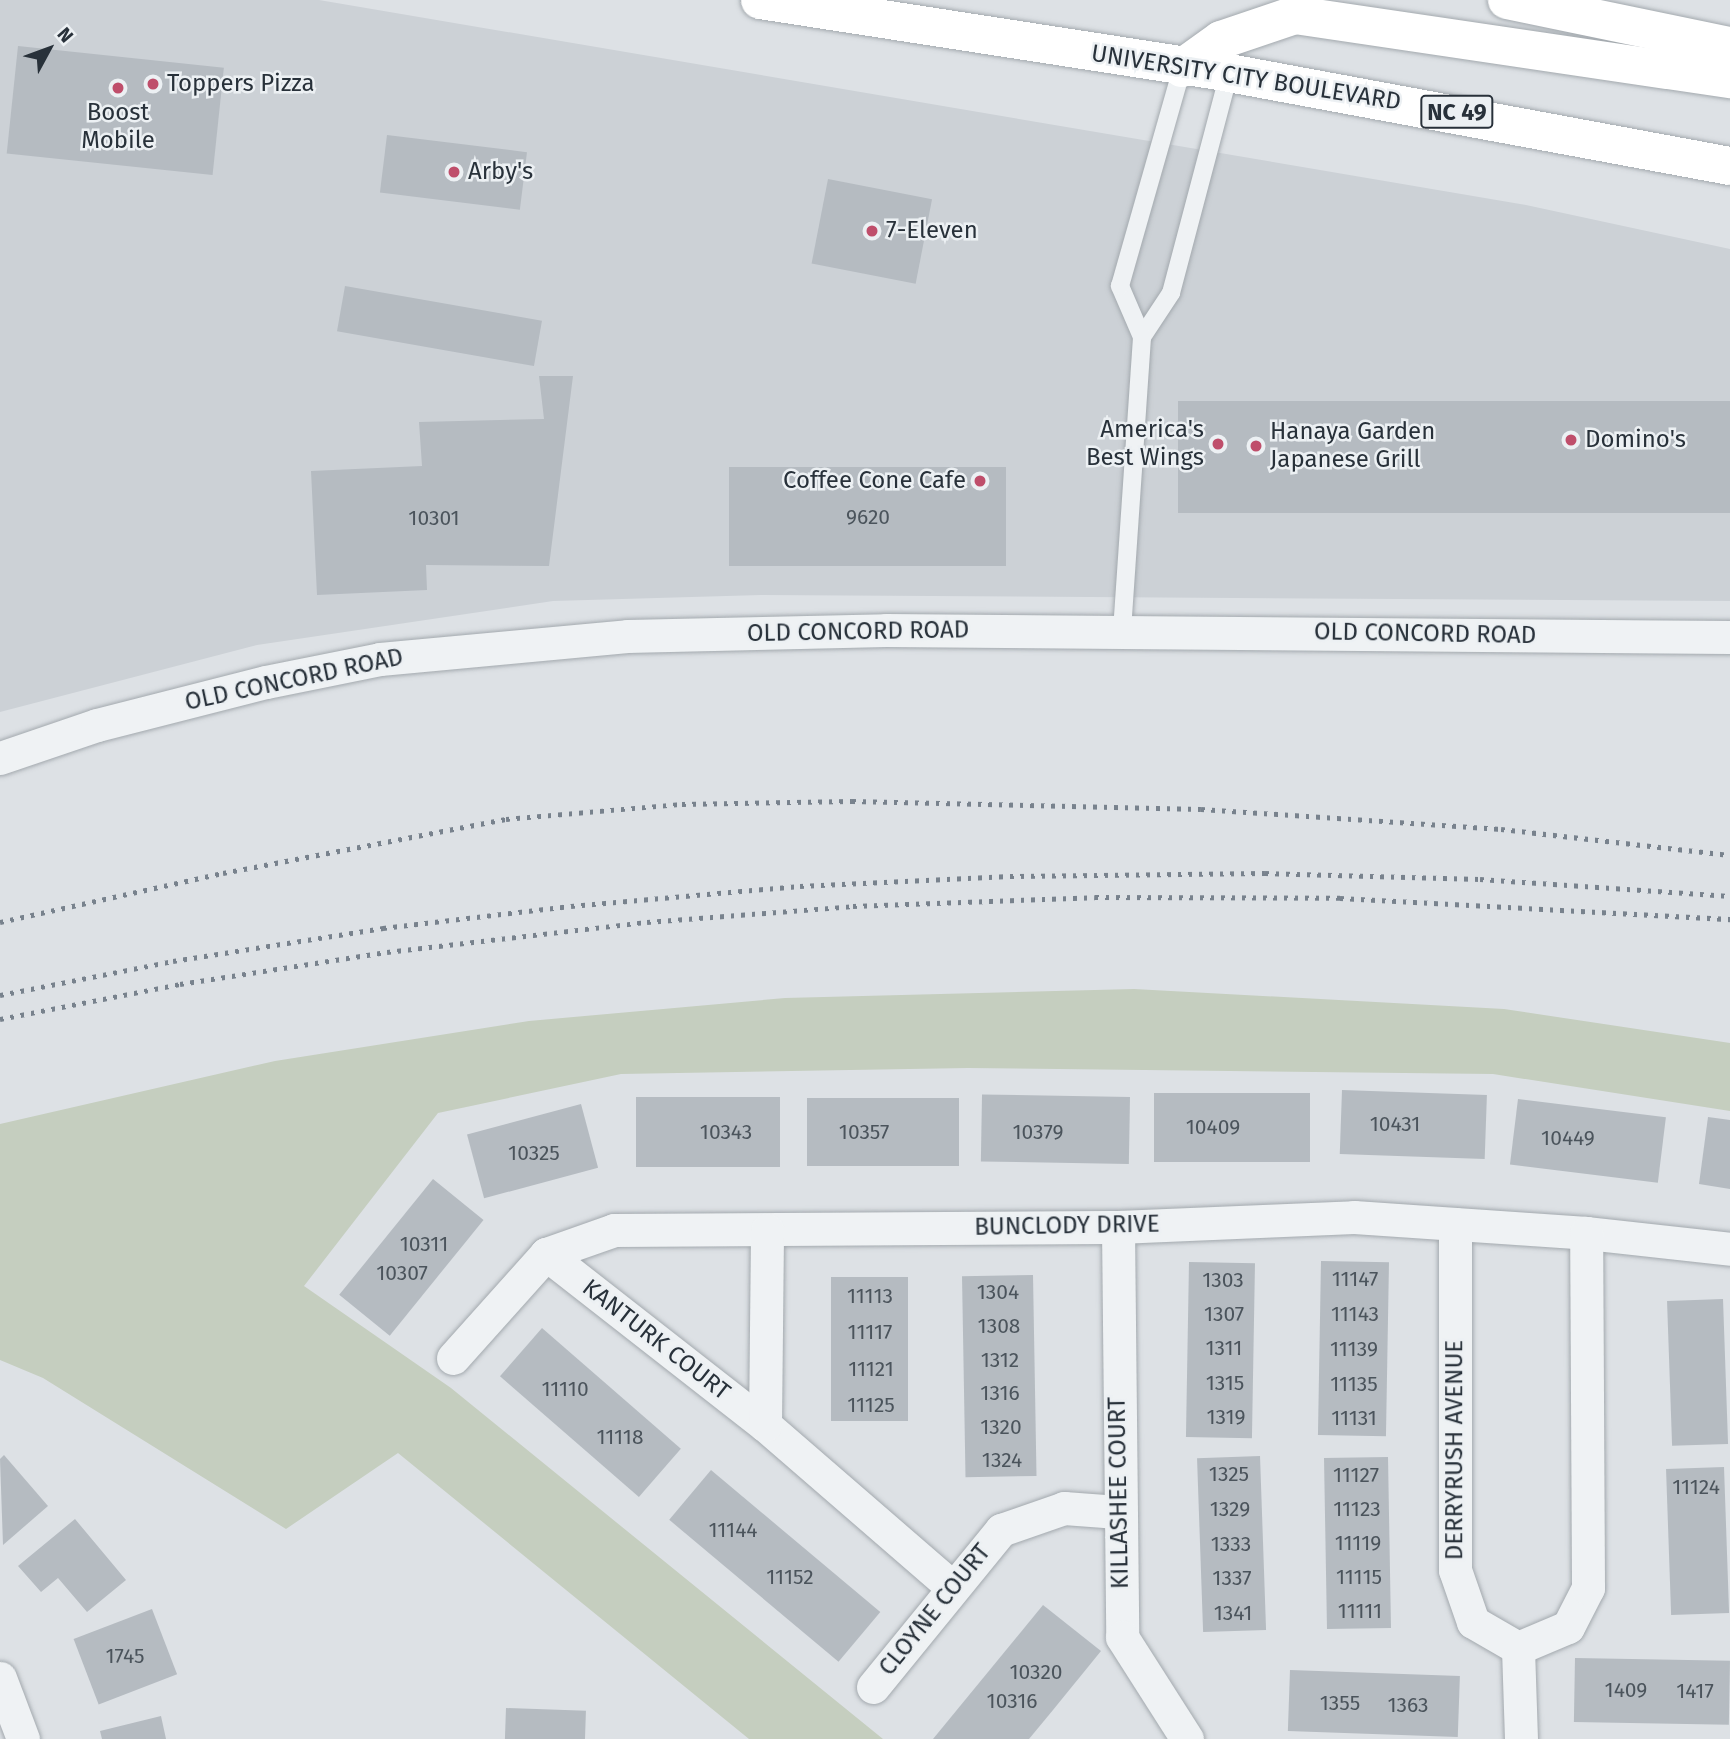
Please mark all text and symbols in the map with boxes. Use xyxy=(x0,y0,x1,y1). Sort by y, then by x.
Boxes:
north arrow xyxy=(14,14,84,84)
text: N xyxy=(52,23,78,47)
street label: UNIVERSITY CITY BOULEVARD xyxy=(1089,39,1403,117)
place label: Toppers Pizza xyxy=(167,70,315,98)
marker: Toppers Pizza xyxy=(145,76,161,92)
marker: Boost Mobile xyxy=(110,80,126,96)
road number: NC 49 xyxy=(1420,92,1494,132)
place label: Boost Mobile xyxy=(81,99,155,155)
place label: Arby's xyxy=(468,158,533,186)
marker: Arby's xyxy=(446,164,462,180)
place label: 7-Eleven xyxy=(886,217,978,245)
marker: 7-Eleven xyxy=(864,223,880,239)
place label: America's Best Wings xyxy=(1086,416,1204,472)
place label: Hanaya Garden Japanese Grill xyxy=(1270,418,1435,474)
place label: Domino's xyxy=(1585,426,1686,454)
marker: Domino's xyxy=(1563,432,1579,448)
marker: America's Best Wings xyxy=(1210,436,1226,452)
marker: Hanaya Garden Japanese Grill xyxy=(1248,438,1264,454)
place label: Coffee Cone Cafe xyxy=(783,467,966,495)
marker: Coffee Cone Cafe xyxy=(972,473,988,489)
house number: 9620 xyxy=(846,504,890,530)
house number: 10301 xyxy=(408,505,460,531)
street label: OLD CONCORD ROAD xyxy=(747,616,969,648)
street label: OLD CONCORD ROAD xyxy=(1314,618,1536,650)
street label: OLD CONCORD ROAD xyxy=(182,643,406,717)
house number: 10431 xyxy=(1370,1111,1420,1137)
house number: 10409 xyxy=(1186,1114,1240,1140)
house number: 10343 xyxy=(700,1119,752,1145)
house number: 10357 xyxy=(839,1119,889,1145)
house number: 10379 xyxy=(1013,1119,1063,1145)
house number: 10449 xyxy=(1541,1125,1595,1151)
house number: 10325 xyxy=(508,1140,560,1166)
street label: BUNCLODY DRIVE xyxy=(974,1210,1160,1242)
house number: 10311 xyxy=(400,1231,448,1257)
house number: 10307 xyxy=(376,1260,428,1286)
house number: 11147 xyxy=(1332,1266,1378,1292)
house number: 1303 xyxy=(1202,1267,1244,1293)
street label: KANTURK COURT xyxy=(576,1273,736,1407)
house number: 1304 xyxy=(977,1279,1019,1305)
house number: 11113 xyxy=(847,1283,893,1309)
house number: 1307 xyxy=(1204,1301,1244,1327)
house number: 11143 xyxy=(1331,1301,1379,1327)
house number: 1308 xyxy=(978,1313,1020,1339)
house number: 11117 xyxy=(848,1319,892,1345)
house number: 1311 xyxy=(1206,1335,1242,1361)
house number: 11139 xyxy=(1330,1336,1378,1362)
street label: DERRYRUSH AVENUE xyxy=(1441,1340,1469,1560)
house number: 1312 xyxy=(981,1347,1019,1373)
house number: 11121 xyxy=(848,1356,894,1382)
house number: 1315 xyxy=(1206,1370,1244,1396)
house number: 11135 xyxy=(1330,1371,1378,1397)
house number: 11110 xyxy=(541,1376,589,1402)
house number: 1316 xyxy=(980,1380,1020,1406)
house number: 11125 xyxy=(847,1392,895,1418)
street label: KILLASHEE COURT xyxy=(1103,1397,1135,1589)
house number: 1319 xyxy=(1206,1404,1246,1430)
house number: 11131 xyxy=(1331,1405,1377,1431)
house number: 1320 xyxy=(980,1414,1022,1440)
house number: 11118 xyxy=(596,1424,644,1450)
house number: 1324 xyxy=(982,1447,1022,1473)
house number: 1325 xyxy=(1209,1461,1249,1487)
house number: 11127 xyxy=(1333,1462,1379,1488)
house number: 11124 xyxy=(1672,1474,1720,1500)
house number: 1329 xyxy=(1210,1496,1250,1522)
house number: 11123 xyxy=(1333,1496,1381,1522)
house number: 11144 xyxy=(708,1517,758,1543)
house number: 11119 xyxy=(1335,1530,1381,1556)
house number: 1333 xyxy=(1211,1531,1251,1557)
street label: CLOYNE COURT xyxy=(873,1538,997,1682)
house number: 11152 xyxy=(766,1564,814,1590)
house number: 11115 xyxy=(1336,1564,1382,1590)
house number: 1337 xyxy=(1212,1565,1252,1591)
house number: 11111 xyxy=(1338,1598,1382,1624)
house number: 1341 xyxy=(1214,1600,1252,1626)
house number: 1745 xyxy=(105,1643,145,1669)
house number: 10320 xyxy=(1010,1659,1062,1685)
house number: 1409 xyxy=(1605,1677,1647,1703)
house number: 1417 xyxy=(1676,1678,1714,1704)
house number: 10316 xyxy=(987,1688,1037,1714)
house number: 1355 xyxy=(1320,1690,1360,1716)
house number: 1363 xyxy=(1387,1692,1429,1718)

